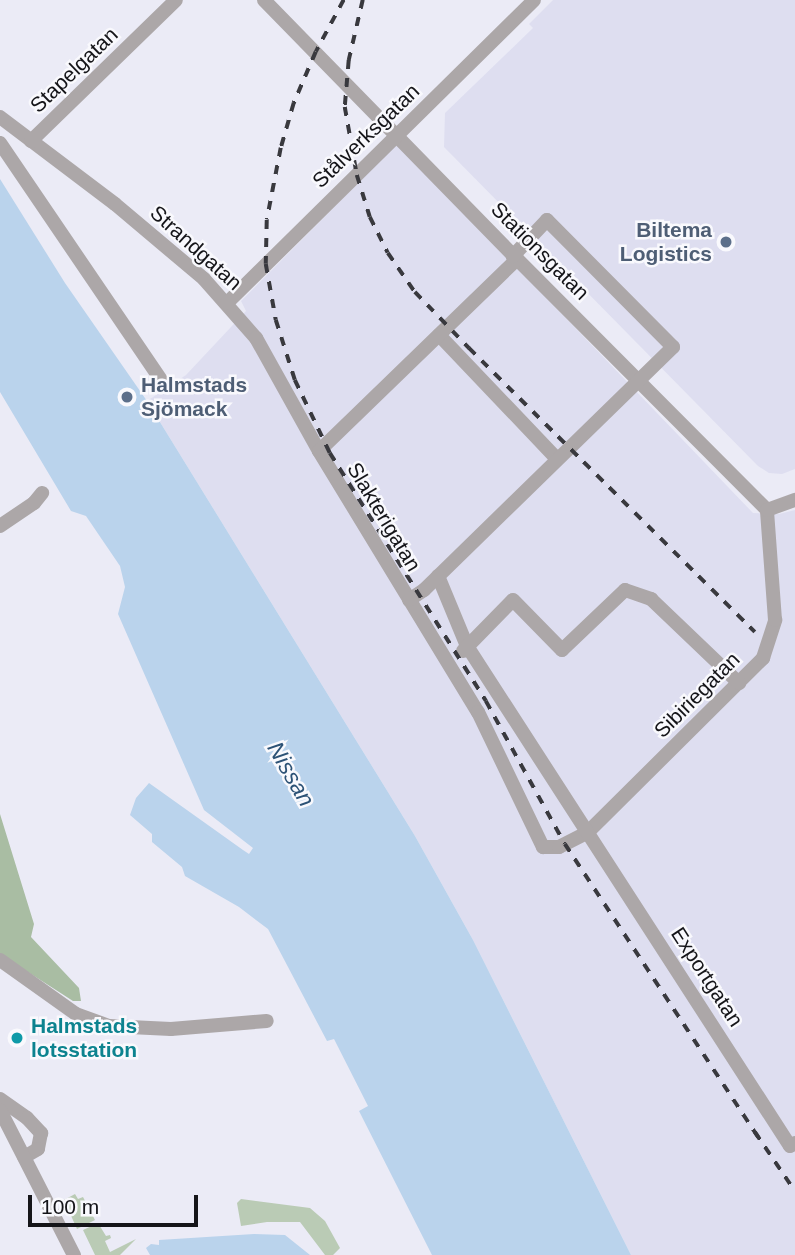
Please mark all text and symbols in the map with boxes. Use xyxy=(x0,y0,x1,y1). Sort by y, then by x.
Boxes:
street label: Stapelgatan xyxy=(25,22,123,118)
street label: Stålverksgatan xyxy=(307,79,425,193)
street label: Stationsgatan xyxy=(486,197,594,305)
street label: Strandgatan xyxy=(145,200,247,296)
place label: Biltema Logistics xyxy=(620,217,712,267)
marker: Biltema Logistics xyxy=(718,234,734,250)
place label: Halmstads Sjömack xyxy=(141,372,247,422)
marker: Halmstads Sjömack xyxy=(119,389,135,405)
street label: Slakterigatan xyxy=(342,458,426,576)
street label: Sibiriegatan xyxy=(649,647,745,743)
water label: Nissan xyxy=(261,737,321,811)
street label: Exportgatan xyxy=(666,923,748,1031)
place label: Halmstads lotsstation xyxy=(31,1013,137,1063)
marker: Halmstads lotsstation xyxy=(9,1030,25,1046)
scale bar xyxy=(32,1182,201,1226)
text: 100 m xyxy=(41,1195,99,1218)

